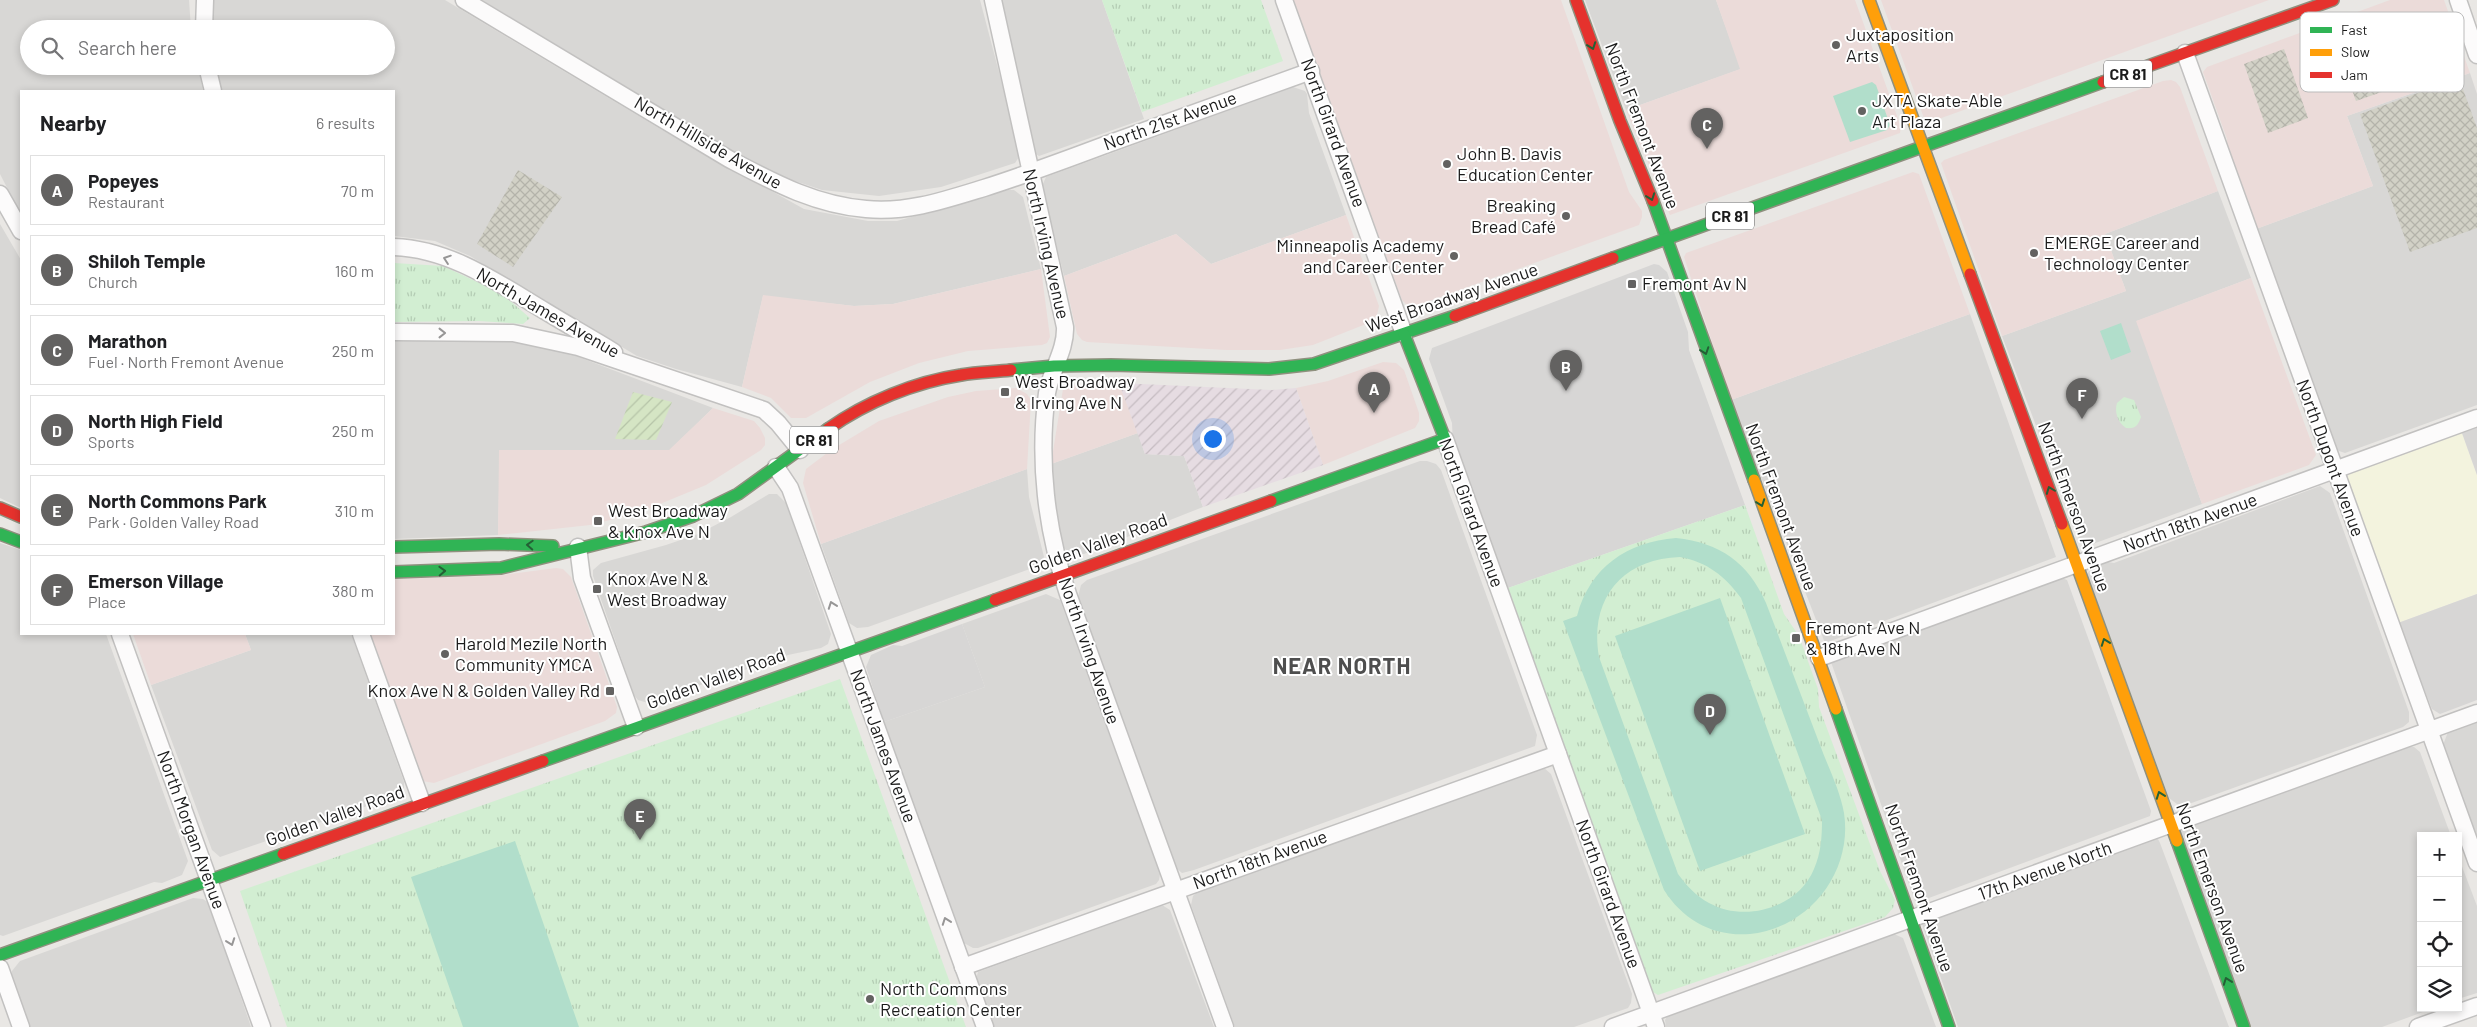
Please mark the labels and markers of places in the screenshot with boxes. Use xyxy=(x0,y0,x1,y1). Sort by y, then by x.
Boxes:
place label: Juxtaposition Arts xyxy=(1846,23,1954,66)
marker: Juxtaposition Arts xyxy=(1830,39,1842,51)
place label: JXTA Skate-Able Art Plaza xyxy=(1872,89,2003,132)
marker: JXTA Skate-Able Art Plaza xyxy=(1856,105,1868,117)
pin: C xyxy=(1691,108,1723,149)
place label: John B. Davis Education Center xyxy=(1457,142,1593,185)
marker: John B. Davis Education Center xyxy=(1441,158,1453,170)
place label: Breaking Bread Café xyxy=(1471,194,1556,237)
marker: Breaking Bread Café xyxy=(1560,210,1572,222)
place label: EMERGE Career and Technology Center xyxy=(2044,231,2200,274)
place label: Minneapolis Academy and Career Center xyxy=(1276,234,1444,277)
marker: EMERGE Career and Technology Center xyxy=(2028,247,2040,259)
marker: Minneapolis Academy and Career Center xyxy=(1448,250,1460,262)
place label: Fremont Av N xyxy=(1642,272,1747,294)
marker: Fremont Av N xyxy=(1626,278,1638,290)
pin: B xyxy=(1550,350,1582,391)
place label: West Broadway & Irving Ave N xyxy=(1015,370,1135,413)
pin: A xyxy=(1358,372,1390,413)
pin: F xyxy=(2066,378,2098,419)
marker: West Broadway & Irving Ave N xyxy=(999,386,1011,398)
place label: West Broadway & Knox Ave N xyxy=(608,499,728,542)
marker: West Broadway & Knox Ave N xyxy=(592,515,604,527)
place label: Knox Ave N & West Broadway xyxy=(607,567,727,610)
marker: Knox Ave N & West Broadway xyxy=(591,583,603,595)
place label: Fremont Ave N & 18th Ave N xyxy=(1806,616,1921,659)
place label: Harold Mezile North Community YMCA xyxy=(455,632,607,675)
marker: Fremont Ave N & 18th Ave N xyxy=(1790,632,1802,644)
marker: Harold Mezile North Community YMCA xyxy=(439,648,451,660)
place label: Knox Ave N & Golden Valley Rd xyxy=(368,679,600,701)
marker: Knox Ave N & Golden Valley Rd xyxy=(604,685,616,697)
pin: D xyxy=(1694,694,1726,735)
pin: E xyxy=(624,799,656,840)
place label: North Commons Recreation Center xyxy=(880,977,1022,1020)
marker: North Commons Recreation Center xyxy=(864,993,876,1005)

